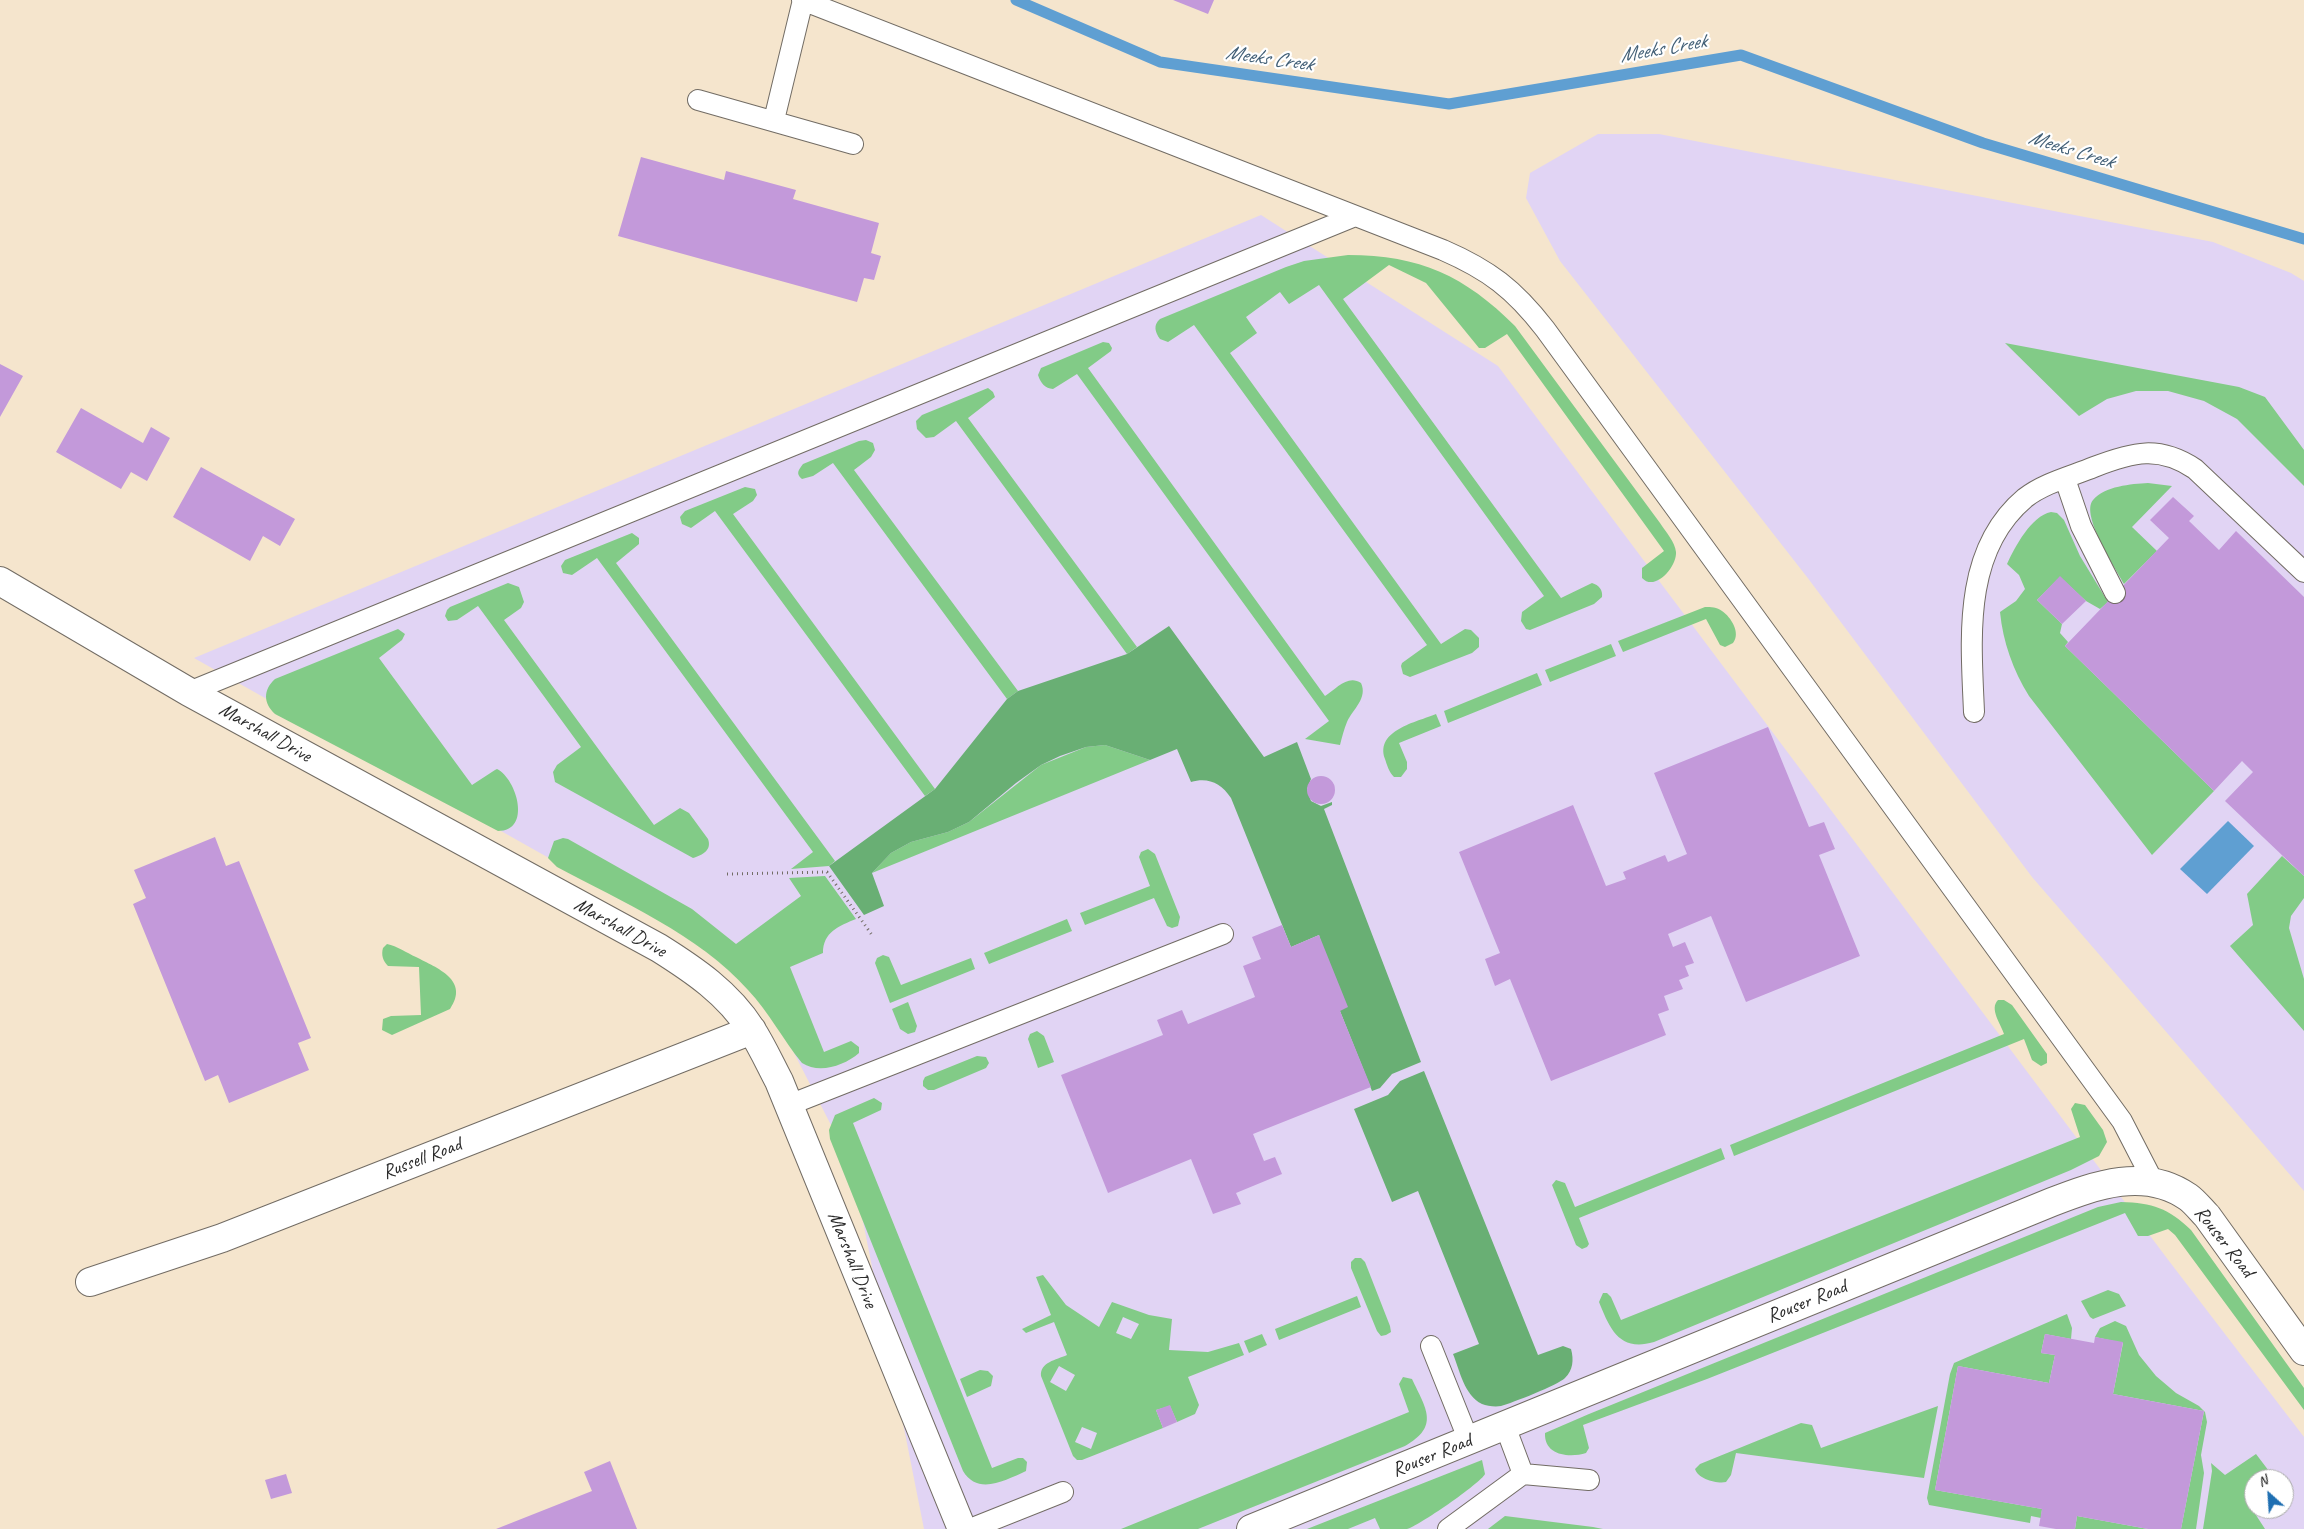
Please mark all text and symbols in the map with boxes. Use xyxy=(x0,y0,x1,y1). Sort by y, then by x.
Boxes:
water label: Meeks Creek xyxy=(1618,29,1708,69)
water label: Meeks Creek xyxy=(1224,40,1314,78)
water label: Meeks Creek xyxy=(2025,125,2117,175)
street label: Marshall Drive xyxy=(215,698,315,768)
street label: Marshall Drive xyxy=(570,893,670,963)
street label: Russell Road xyxy=(379,1133,465,1185)
street label: Rouser Road xyxy=(2189,1202,2259,1282)
street label: Marshall Drive xyxy=(822,1208,882,1312)
street label: Rouser Road xyxy=(1764,1275,1850,1329)
street label: Rouser Road xyxy=(1389,1429,1475,1483)
north arrow xyxy=(2244,1469,2294,1519)
text: N xyxy=(2255,1471,2270,1491)

